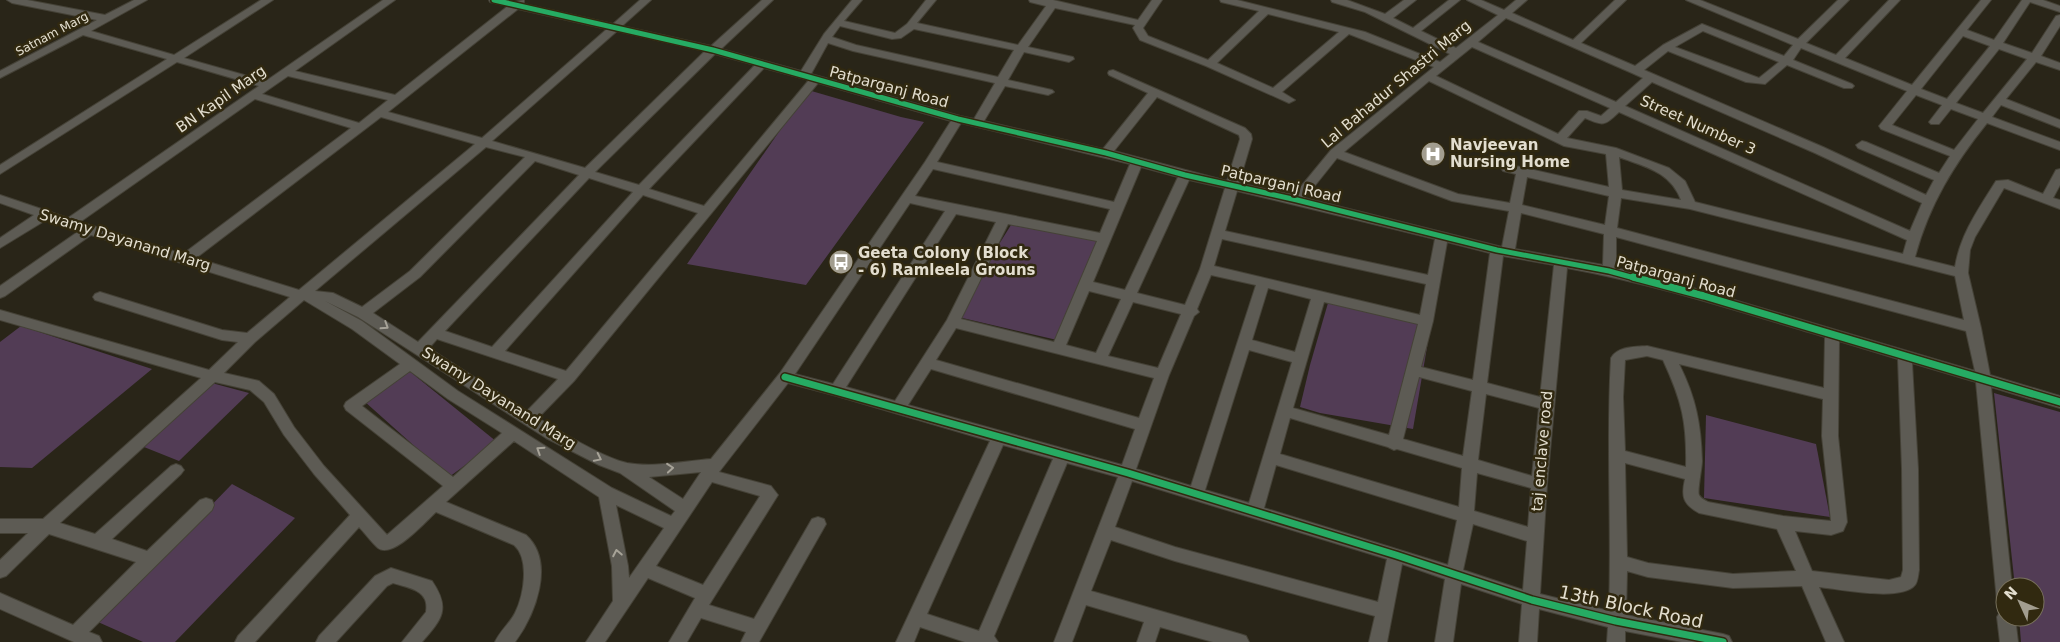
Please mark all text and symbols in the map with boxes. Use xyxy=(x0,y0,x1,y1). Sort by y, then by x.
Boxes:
street label: Satnam Marg xyxy=(13,9,91,59)
street label: Lal Bahadur Shastri Marg xyxy=(1318,16,1474,152)
street label: BN Kapil Marg xyxy=(173,61,269,137)
street label: Patparganj Road xyxy=(827,62,951,112)
street label: Street Number 3 xyxy=(1637,91,1759,159)
place label: Navjeevan Nursing Home xyxy=(1450,136,1570,171)
hospital icon: Navjeevan Nursing Home xyxy=(1420,141,1446,167)
street label: Patparganj Road xyxy=(1219,161,1343,207)
street label: Swamy Dayanand Marg xyxy=(37,205,213,275)
place label: Geeta Colony (Block - 6) Ramleela Grouns xyxy=(858,244,1036,279)
bus stop icon: Geeta Colony (Block - 6) Ramleela Grouns xyxy=(828,249,854,275)
street label: Patparganj Road xyxy=(1614,252,1738,302)
one-way arrow xyxy=(380,320,389,330)
street label: Swamy Dayanand Marg xyxy=(419,343,579,453)
street label: taj enclave road xyxy=(1528,390,1556,512)
one-way arrow xyxy=(536,447,546,456)
one-way arrow xyxy=(592,452,601,462)
one-way arrow xyxy=(666,463,674,474)
one-way arrow xyxy=(613,548,623,557)
north arrow xyxy=(1995,577,2045,627)
street label: 13th Block Road xyxy=(1557,581,1705,632)
text: N xyxy=(2001,583,2020,603)

